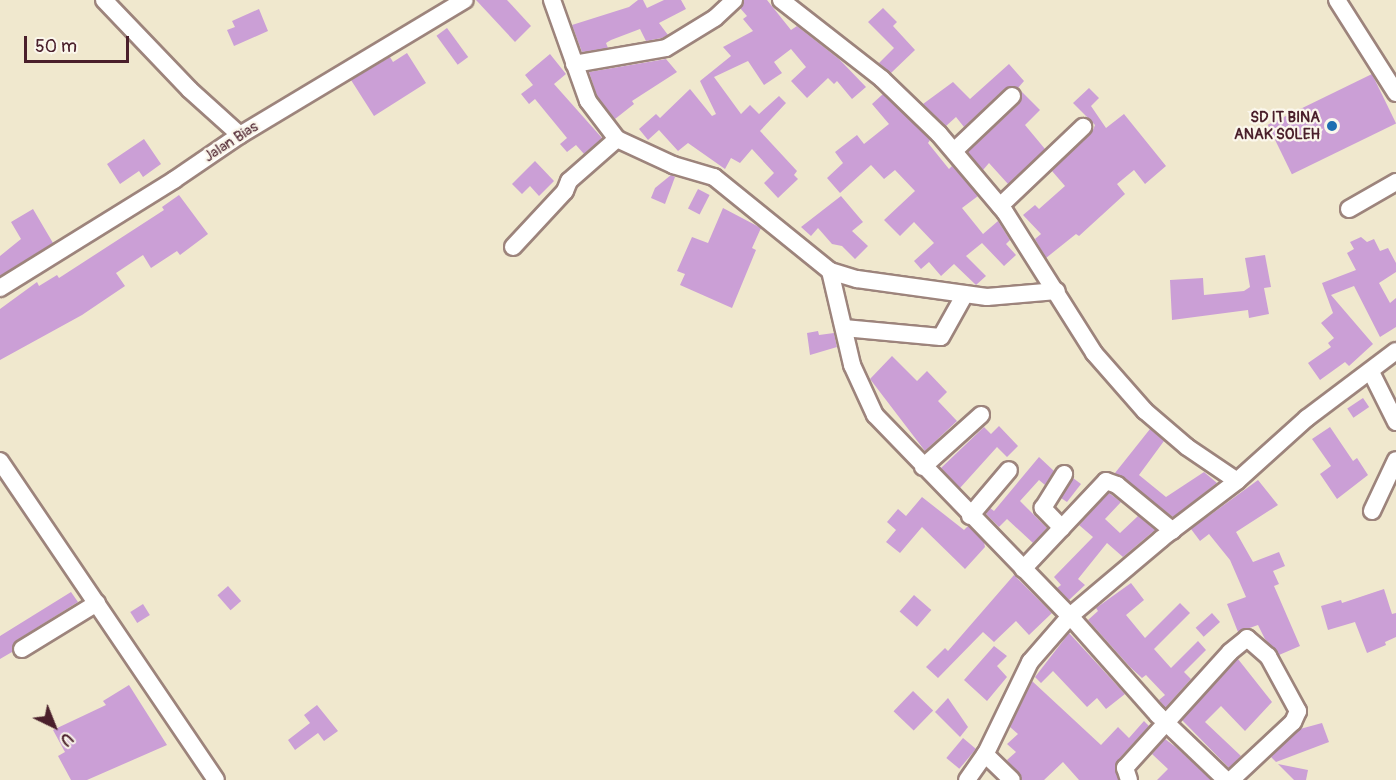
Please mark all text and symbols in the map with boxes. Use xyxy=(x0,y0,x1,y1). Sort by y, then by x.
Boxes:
scale bar xyxy=(27,24,132,62)
text: 50 m xyxy=(35,35,77,58)
place label: SD IT BINA ANAK SOLEH xyxy=(1234,108,1320,143)
street label: Jalan Bias xyxy=(201,118,261,166)
marker: SD IT BINA ANAK SOLEH xyxy=(1325,119,1339,133)
north arrow xyxy=(24,696,84,756)
text: U xyxy=(56,728,77,750)

